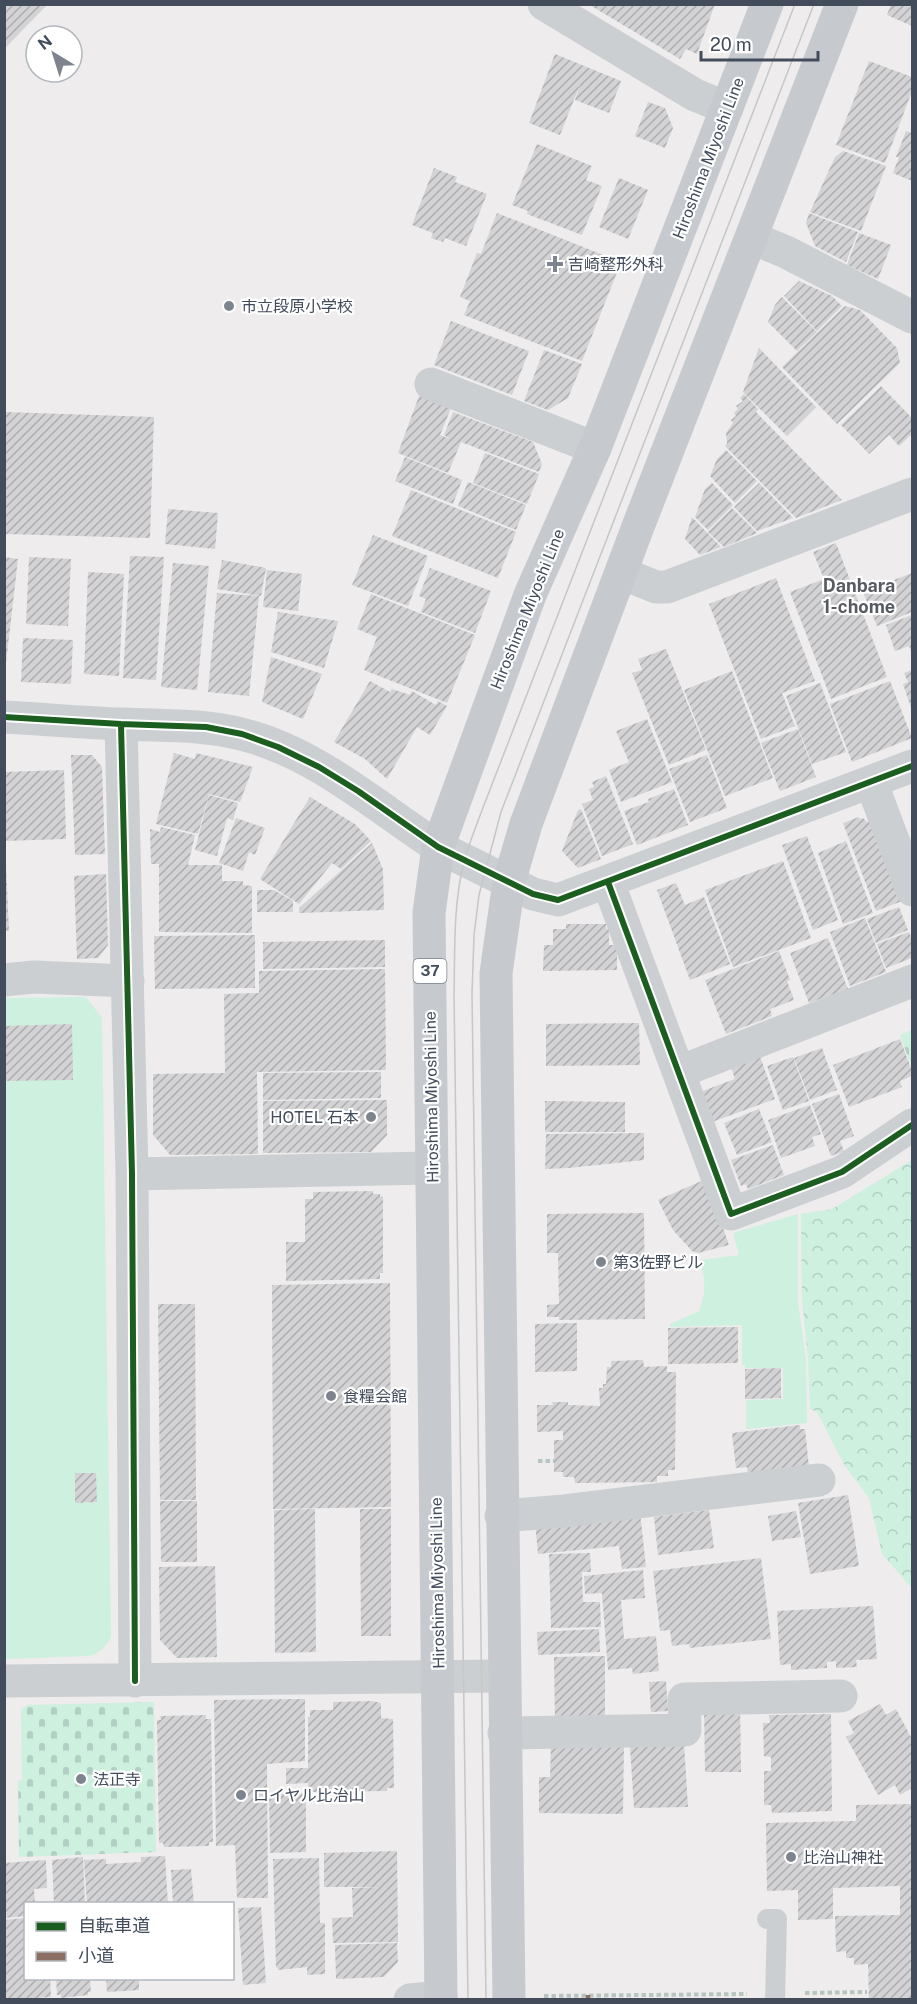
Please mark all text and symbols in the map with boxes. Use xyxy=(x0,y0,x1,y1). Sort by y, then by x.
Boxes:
north arrow xyxy=(24,24,84,84)
scale bar xyxy=(701,24,818,62)
text: N xyxy=(34,31,56,54)
text: 20 m xyxy=(710,34,752,55)
street label: Hiroshima Miyoshi Line xyxy=(669,75,748,242)
marker: 吉崎整形外科 xyxy=(546,255,564,273)
place label: 吉崎整形外科 xyxy=(568,255,664,274)
place label: 市立段原小学校 xyxy=(241,297,353,316)
marker: 市立段原小学校 xyxy=(222,299,236,313)
street label: Hiroshima Miyoshi Line xyxy=(487,526,568,692)
district label: Danbara 1-chome xyxy=(823,575,895,617)
road number: 37 xyxy=(414,959,446,983)
street label: Hiroshima Miyoshi Line xyxy=(421,1011,442,1183)
place label: HOTEL 石本 xyxy=(270,1108,359,1127)
marker: HOTEL 石本 xyxy=(364,1110,378,1124)
place label: 第3佐野ビル xyxy=(613,1253,703,1272)
marker: 第3佐野ビル xyxy=(594,1255,608,1269)
place label: 食糧会館 xyxy=(343,1387,407,1406)
marker: 食糧会館 xyxy=(324,1389,338,1403)
street label: Hiroshima Miyoshi Line xyxy=(427,1497,448,1669)
place label: 法正寺 xyxy=(93,1770,141,1789)
marker: 法正寺 xyxy=(74,1772,88,1786)
place label: ロイヤル比治山 xyxy=(253,1786,365,1805)
marker: ロイヤル比治山 xyxy=(234,1788,248,1802)
place label: 比治山神社 xyxy=(803,1848,883,1867)
marker: 比治山神社 xyxy=(784,1850,798,1864)
legend xyxy=(24,1902,234,1980)
text: 自転車道 xyxy=(78,1915,150,1936)
text: 小道 xyxy=(78,1945,114,1966)

